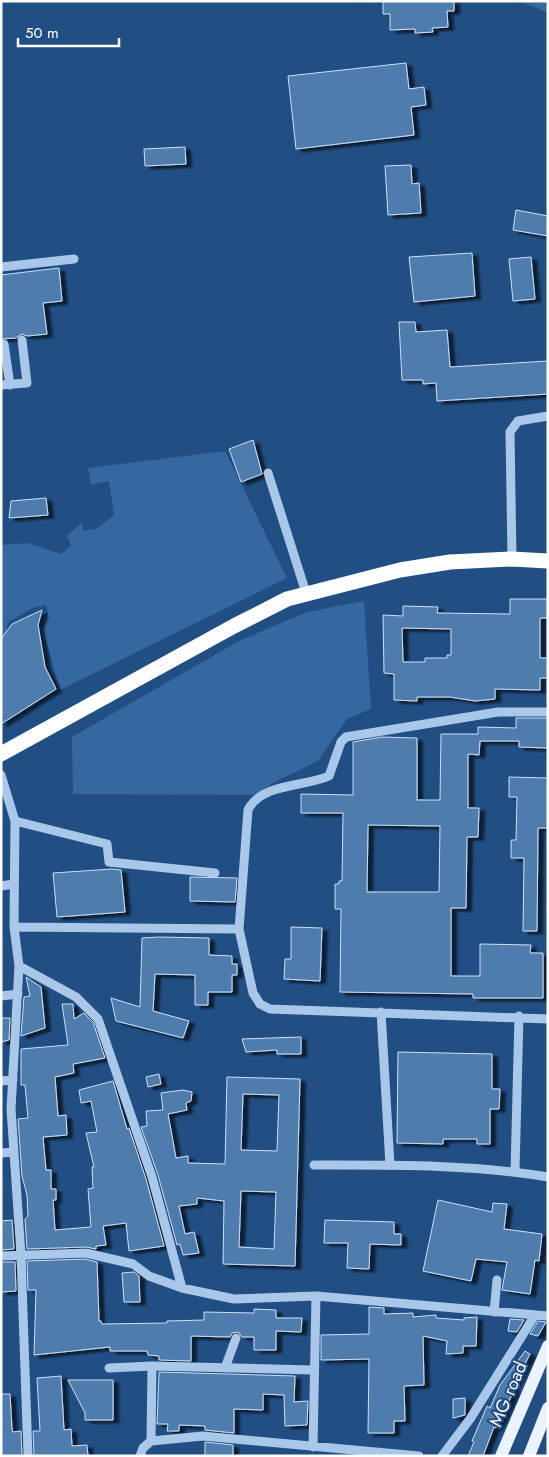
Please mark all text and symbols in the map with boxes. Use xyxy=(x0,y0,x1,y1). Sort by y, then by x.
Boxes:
scale bar xyxy=(18,15,119,47)
text: 50 m xyxy=(25,22,59,44)
street label: MG road xyxy=(483,1357,533,1431)

